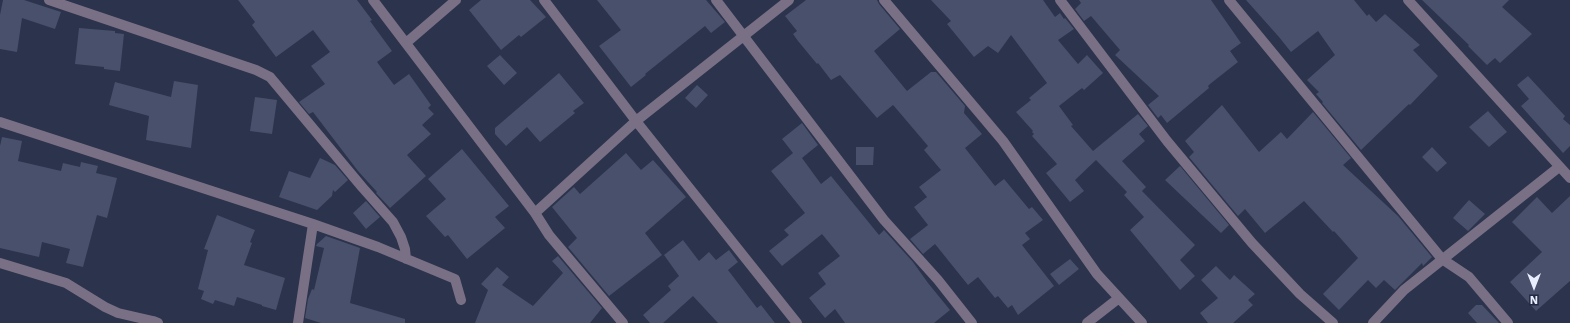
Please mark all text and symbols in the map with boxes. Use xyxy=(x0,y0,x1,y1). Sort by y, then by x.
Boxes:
north arrow xyxy=(1514,267,1554,307)
text: N xyxy=(1530,293,1538,306)

